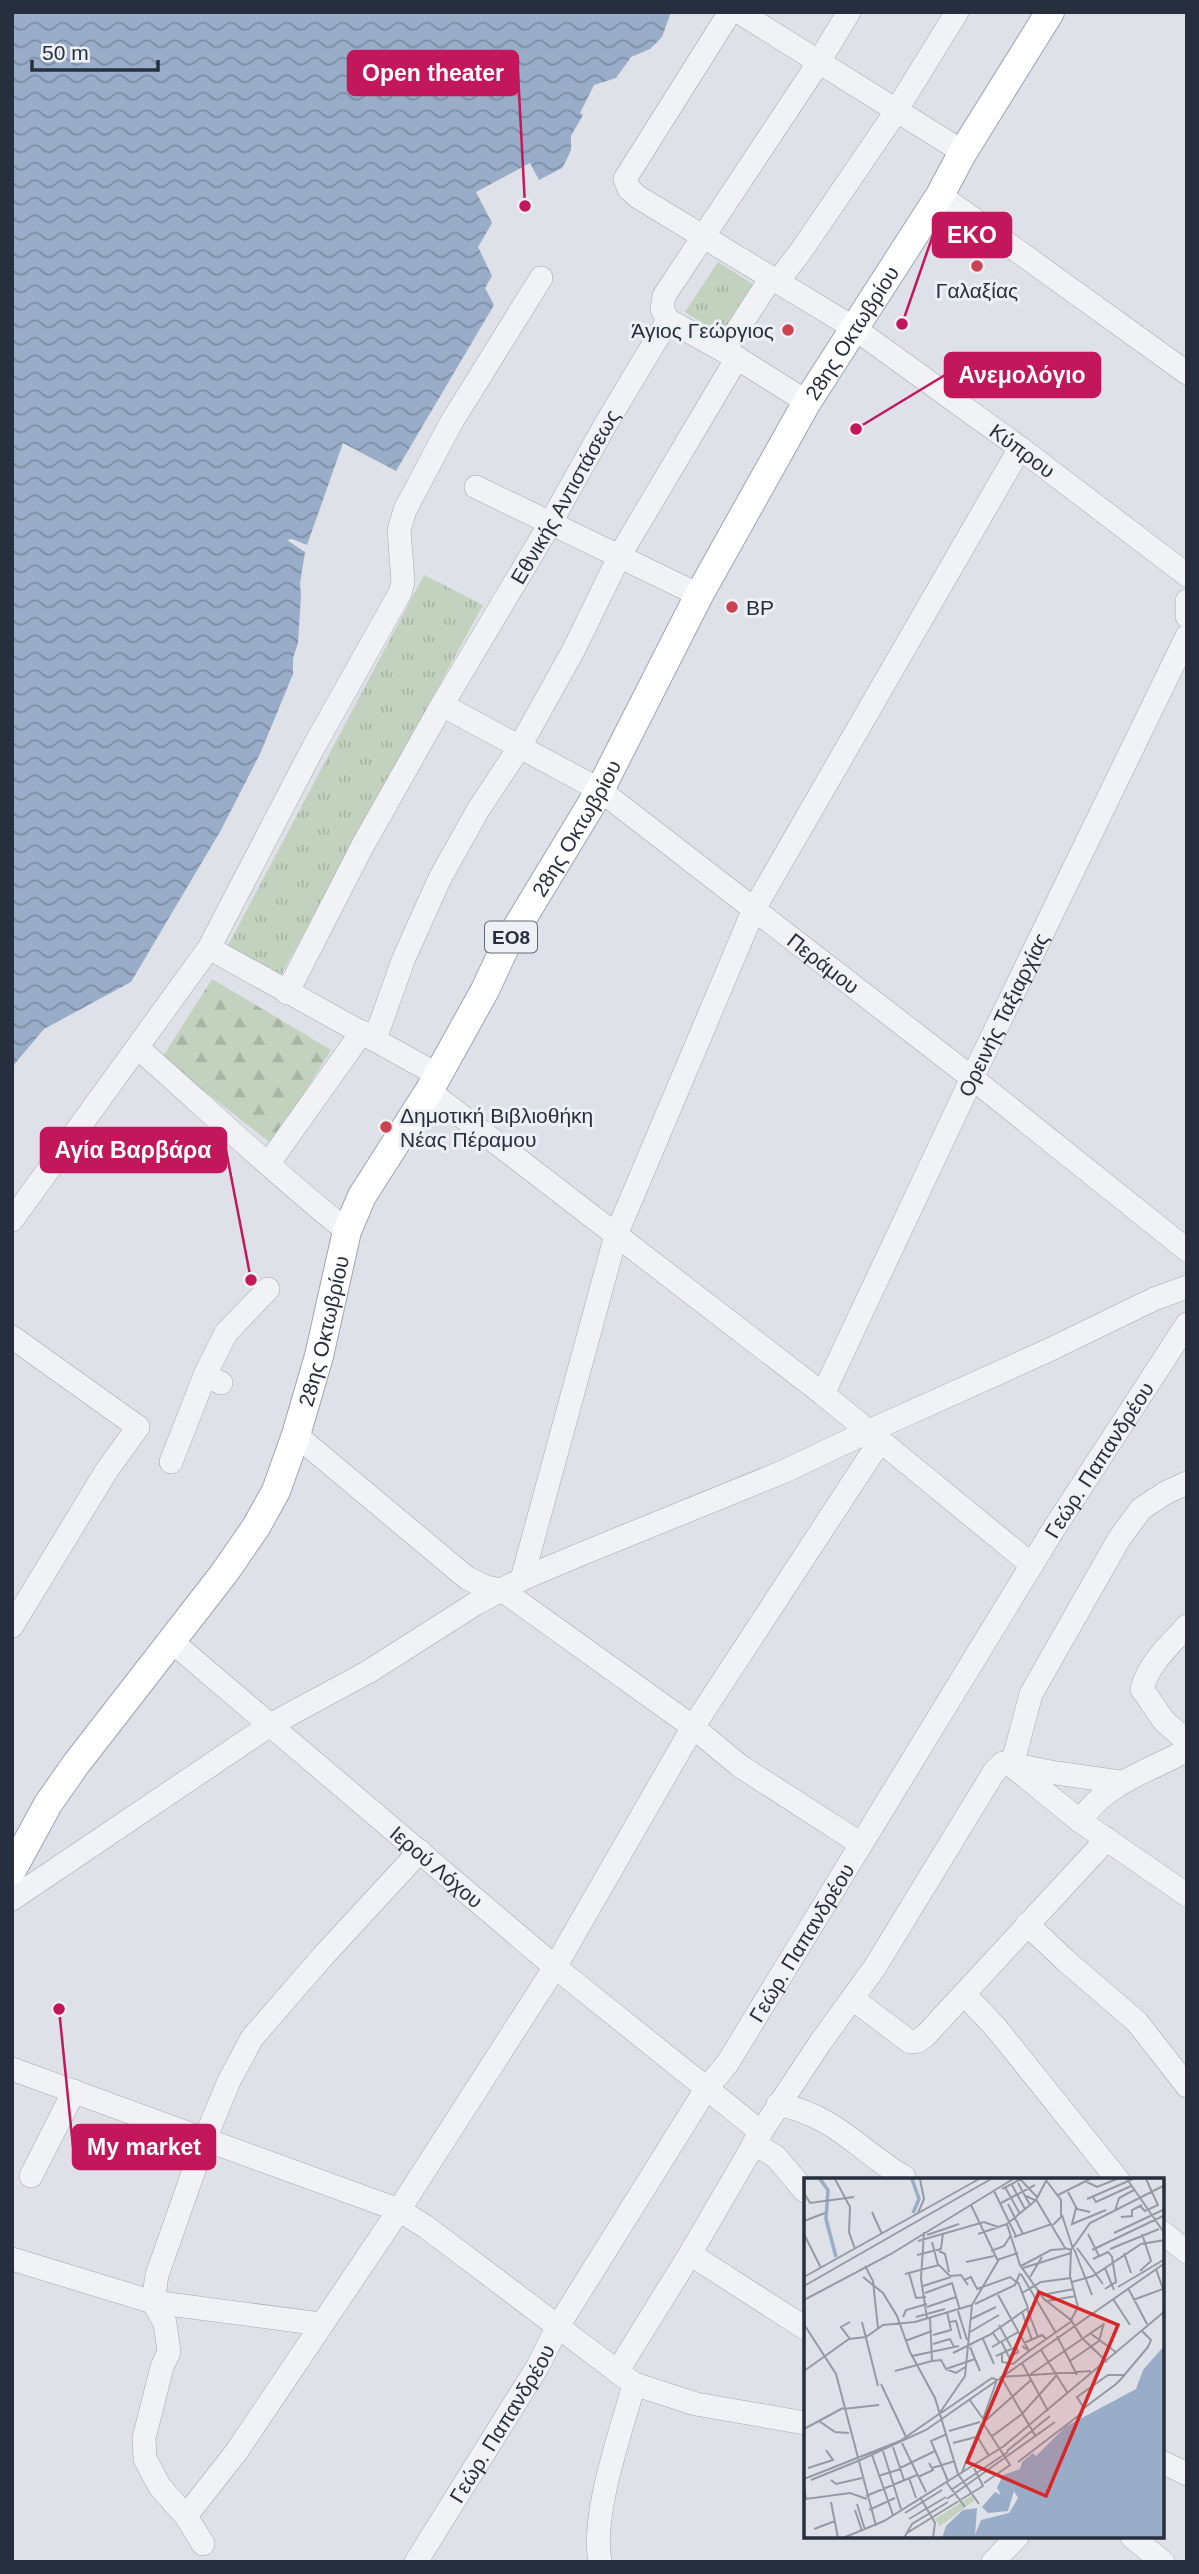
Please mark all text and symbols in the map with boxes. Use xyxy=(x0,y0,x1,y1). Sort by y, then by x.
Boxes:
scale bar xyxy=(32,28,158,72)
text: 50 m xyxy=(42,41,89,64)
callout: Open theater xyxy=(348,51,518,95)
text: Open theater xyxy=(362,60,504,86)
callout: EKO xyxy=(933,213,1011,257)
text: EKO xyxy=(947,222,997,248)
marker: Γαλαξίας xyxy=(969,258,985,274)
street label: 28ης Οκτωβρίου xyxy=(800,262,903,404)
place label: Γαλαξίας xyxy=(936,279,1018,302)
place label: Άγιος Γεώργιος xyxy=(631,319,774,342)
marker: Άγιος Γεώργιος xyxy=(780,322,796,338)
callout: Ανεμολόγιο xyxy=(945,353,1100,397)
text: Ανεμολόγιο xyxy=(958,362,1086,388)
street label: Εθνικής Αντιστάσεως xyxy=(505,405,623,588)
street label: Κύπρου xyxy=(986,419,1060,482)
place label: BP xyxy=(746,596,774,619)
marker: BP xyxy=(724,599,740,615)
street label: 28ης Οκτωβρίου xyxy=(527,756,625,900)
road number: ΕΟ8 xyxy=(485,922,537,953)
street label: Περάμου xyxy=(783,928,864,998)
street label: Ορεινής Ταξιαρχίας xyxy=(954,929,1052,1100)
place label: Δημοτική Βιβλιοθήκη Νέας Πέραμου xyxy=(400,1104,593,1151)
marker: Δημοτική Βιβλιοθήκη Νέας Πέραμου xyxy=(378,1119,394,1135)
callout: Αγία Βαρβάρα xyxy=(41,1128,226,1172)
text: Αγία Βαρβάρα xyxy=(55,1137,212,1163)
street label: 28ης Οκτωβρίου xyxy=(294,1253,353,1409)
street label: Γεώρ. Παπανδρέου xyxy=(1040,1378,1158,1542)
street label: Ιερού Λόχου xyxy=(386,1821,488,1912)
street label: Γεώρ. Παπανδρέου xyxy=(744,1859,858,2026)
callout: My market xyxy=(73,2125,215,2169)
text: My market xyxy=(87,2134,201,2160)
inset map xyxy=(804,2178,1164,2539)
street label: Γεώρ. Παπανδρέου xyxy=(444,2340,558,2507)

